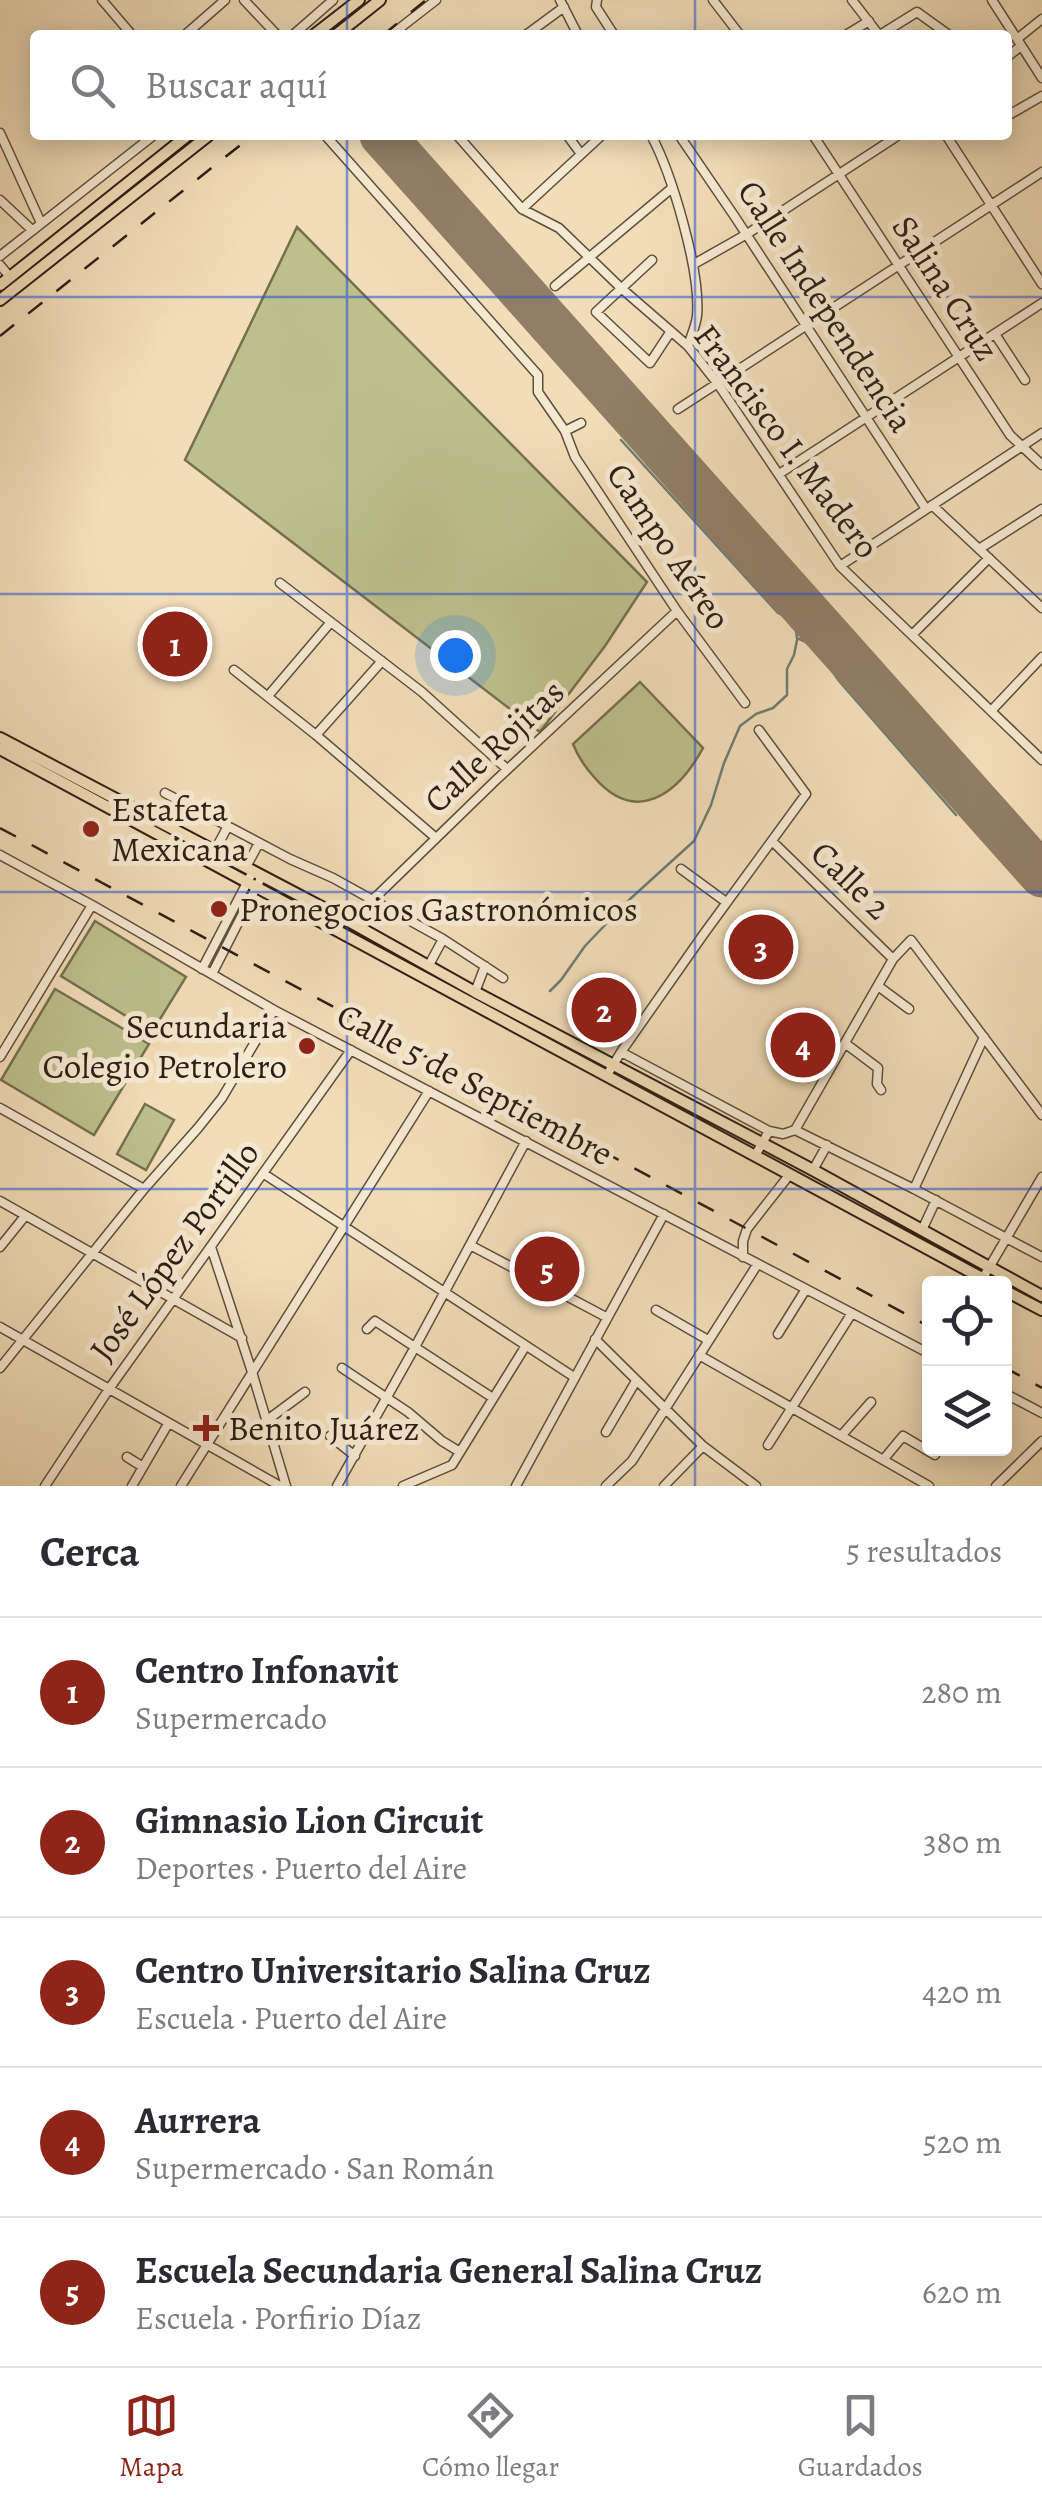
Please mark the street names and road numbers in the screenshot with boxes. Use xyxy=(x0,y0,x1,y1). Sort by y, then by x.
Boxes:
street label: Calle Independencia xyxy=(726,171,926,442)
street label: Salina Cruz xyxy=(881,206,1011,370)
street label: Francisco I. Madero xyxy=(683,314,891,568)
street label: Campo Aéreo xyxy=(595,453,743,639)
street label: Calle Rojitas xyxy=(413,668,575,824)
street label: Calle 2 xyxy=(800,830,902,930)
street label: Calle 5 de Septiembre xyxy=(329,991,621,1177)
street label: José López Portillo xyxy=(78,1131,270,1371)

